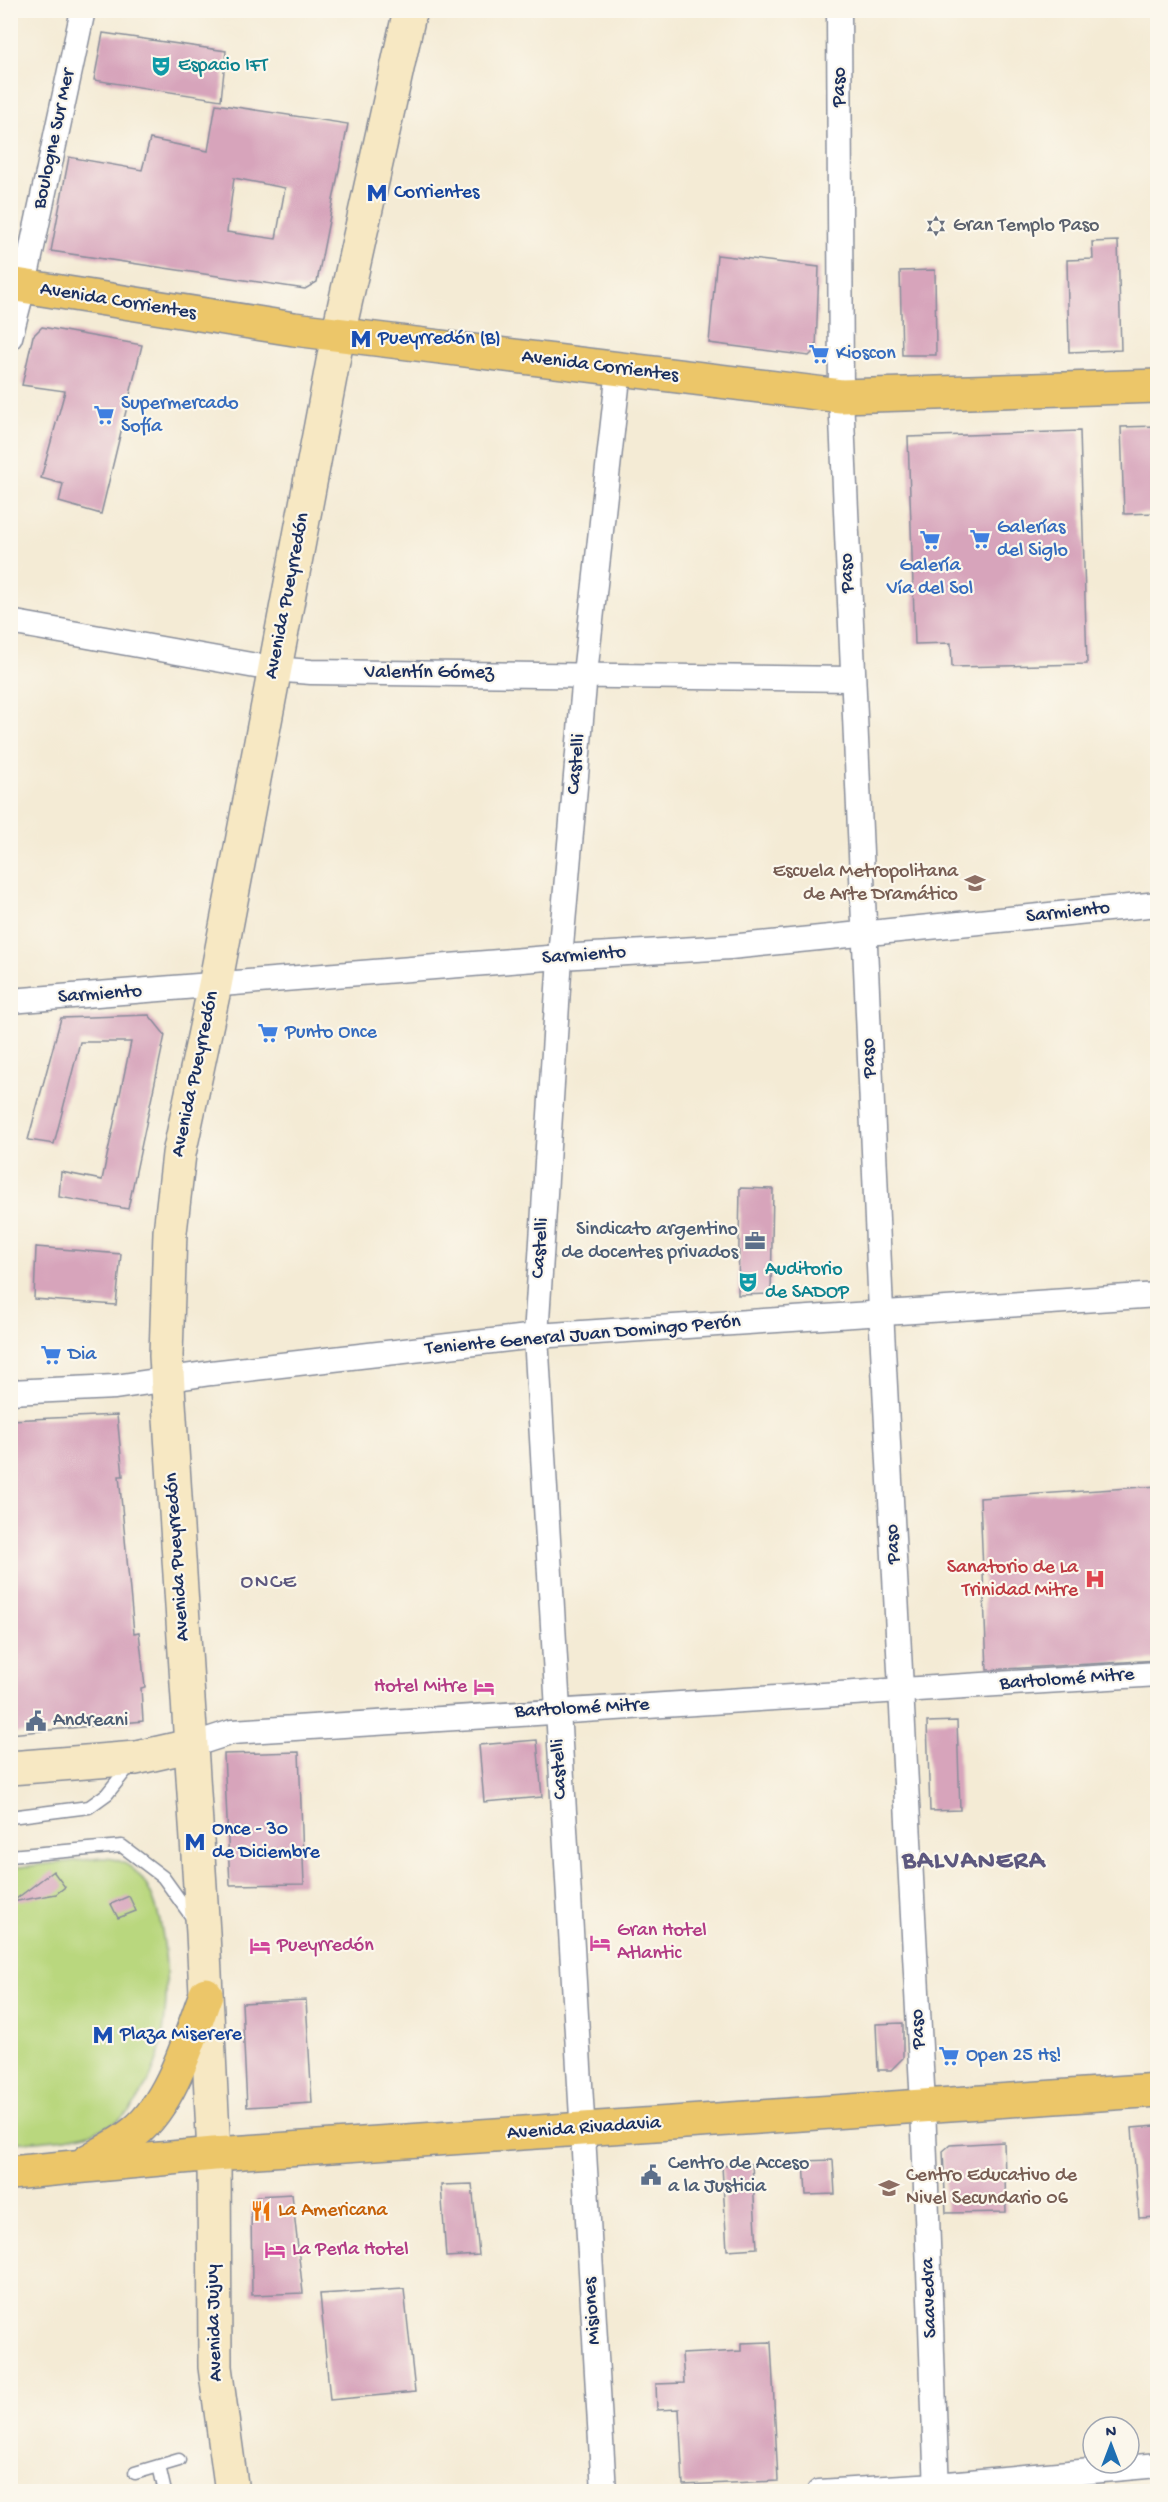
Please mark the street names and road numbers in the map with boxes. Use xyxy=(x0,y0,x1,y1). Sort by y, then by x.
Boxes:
street label: Boulogne Sur Mer xyxy=(29,65,81,212)
street label: Paso xyxy=(829,67,852,108)
street label: Avenida Corrientes xyxy=(38,278,198,326)
street label: Avenida Corrientes xyxy=(520,346,680,388)
street label: Avenida Pueyrredón xyxy=(261,510,316,681)
street label: Paso xyxy=(836,553,860,594)
street label: Valentín Gómez xyxy=(363,662,495,685)
street label: Castelli xyxy=(563,733,591,795)
street label: Sarmiento xyxy=(1025,897,1111,929)
street label: Sarmiento xyxy=(541,942,627,970)
street label: Sarmiento xyxy=(57,981,143,1009)
street label: Avenida Pueyrredón xyxy=(167,988,225,1159)
street label: Paso xyxy=(857,1037,883,1080)
street label: Castelli xyxy=(527,1217,555,1279)
street label: Teniente General Juan Domingo Perón xyxy=(423,1311,742,1361)
street label: Avenida Pueyrredón xyxy=(161,1471,195,1642)
street label: Paso xyxy=(881,1523,907,1566)
street label: Bartolomé Mitre xyxy=(998,1664,1136,1696)
street label: Bartolomé Mitre xyxy=(513,1694,651,1724)
street label: Castelli xyxy=(547,1738,573,1800)
street label: Paso xyxy=(906,2008,932,2051)
street label: Avenida Rivadavia xyxy=(506,2112,663,2146)
street label: Saavedra xyxy=(917,2256,943,2339)
street label: Avenida Jujuy xyxy=(201,2264,229,2382)
street label: Misiones xyxy=(579,2276,607,2345)

